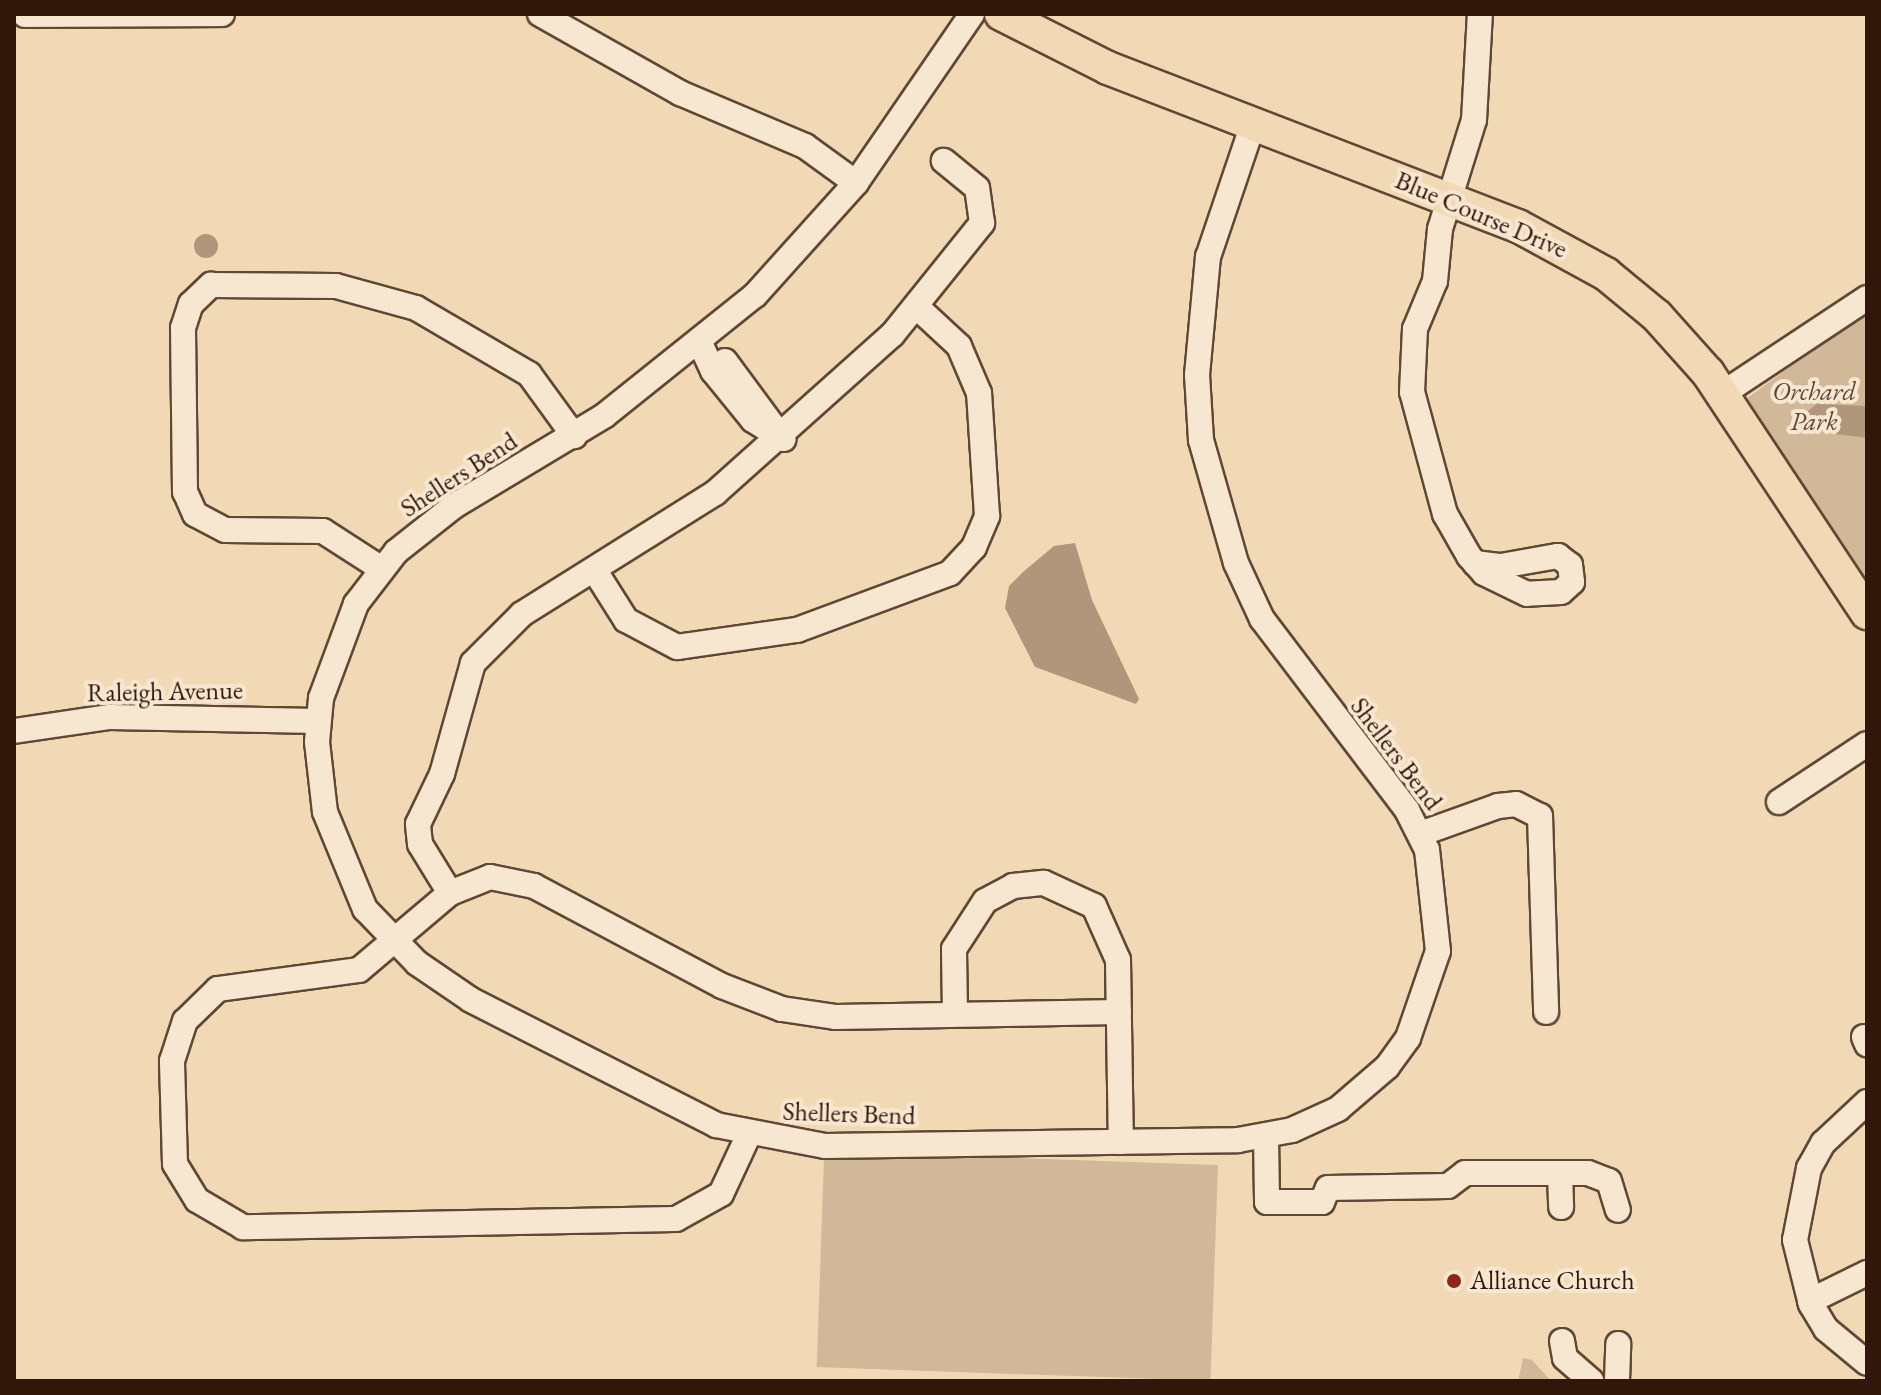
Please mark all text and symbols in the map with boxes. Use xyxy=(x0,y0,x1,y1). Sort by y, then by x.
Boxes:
street label: Blue Course Drive xyxy=(1390,165,1572,265)
park label: Orchard Park xyxy=(1772,376,1856,438)
street label: Shellers Bend xyxy=(395,426,523,524)
street label: Raleigh Avenue xyxy=(87,675,243,709)
street label: Shellers Bend xyxy=(1344,692,1448,816)
street label: Shellers Bend xyxy=(782,1096,916,1132)
place label: Alliance Church xyxy=(1470,1265,1635,1297)
marker: Alliance Church xyxy=(1445,1272,1463,1290)

